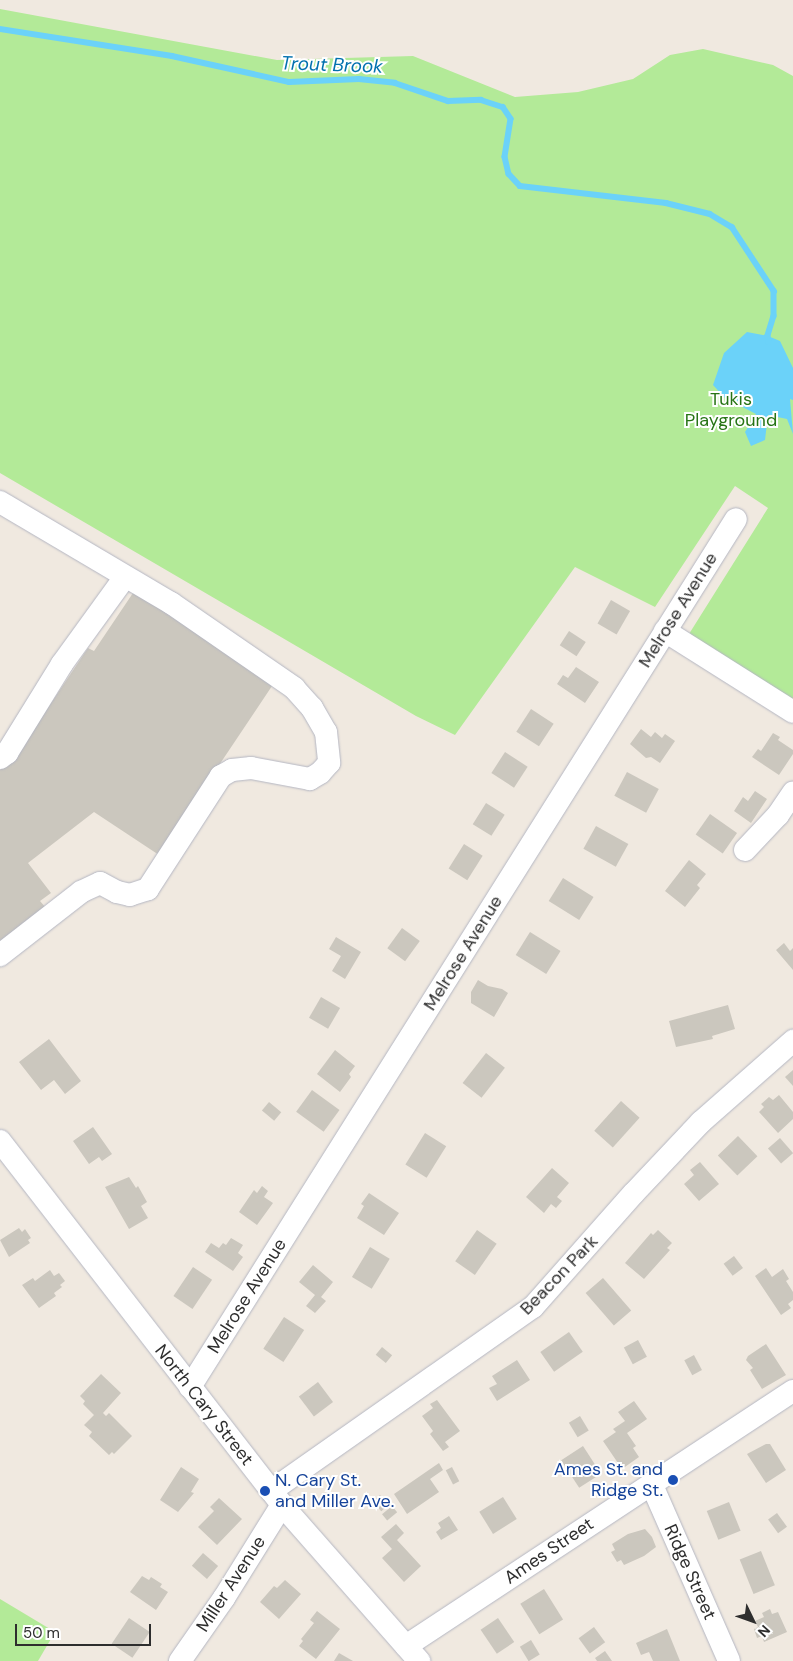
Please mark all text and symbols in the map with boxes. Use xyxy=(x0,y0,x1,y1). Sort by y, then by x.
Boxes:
water label: Trout Brook xyxy=(281,52,383,78)
park label: Tukis Playground xyxy=(685,389,777,432)
street label: Melrose Avenue xyxy=(634,548,722,672)
street label: Melrose Avenue xyxy=(419,891,507,1015)
street label: Beacon Park xyxy=(516,1231,602,1319)
street label: Melrose Avenue xyxy=(203,1234,291,1358)
street label: North Cary Street xyxy=(150,1340,258,1470)
place label: Ames St. and Ridge St. xyxy=(554,1459,663,1502)
place label: N. Cary St. and Miller Ave. xyxy=(275,1470,394,1512)
marker: Ames St. and Ridge St. xyxy=(667,1474,679,1486)
marker: N. Cary St. and Miller Ave. xyxy=(259,1485,271,1497)
street label: Ames Street xyxy=(500,1513,598,1589)
street label: Ridge Street xyxy=(659,1521,721,1623)
street label: Miller Avenue xyxy=(192,1532,270,1636)
north arrow xyxy=(728,1596,778,1646)
scale bar xyxy=(18,1614,154,1646)
text: N xyxy=(754,1621,774,1641)
text: 50 m xyxy=(23,1623,60,1643)

